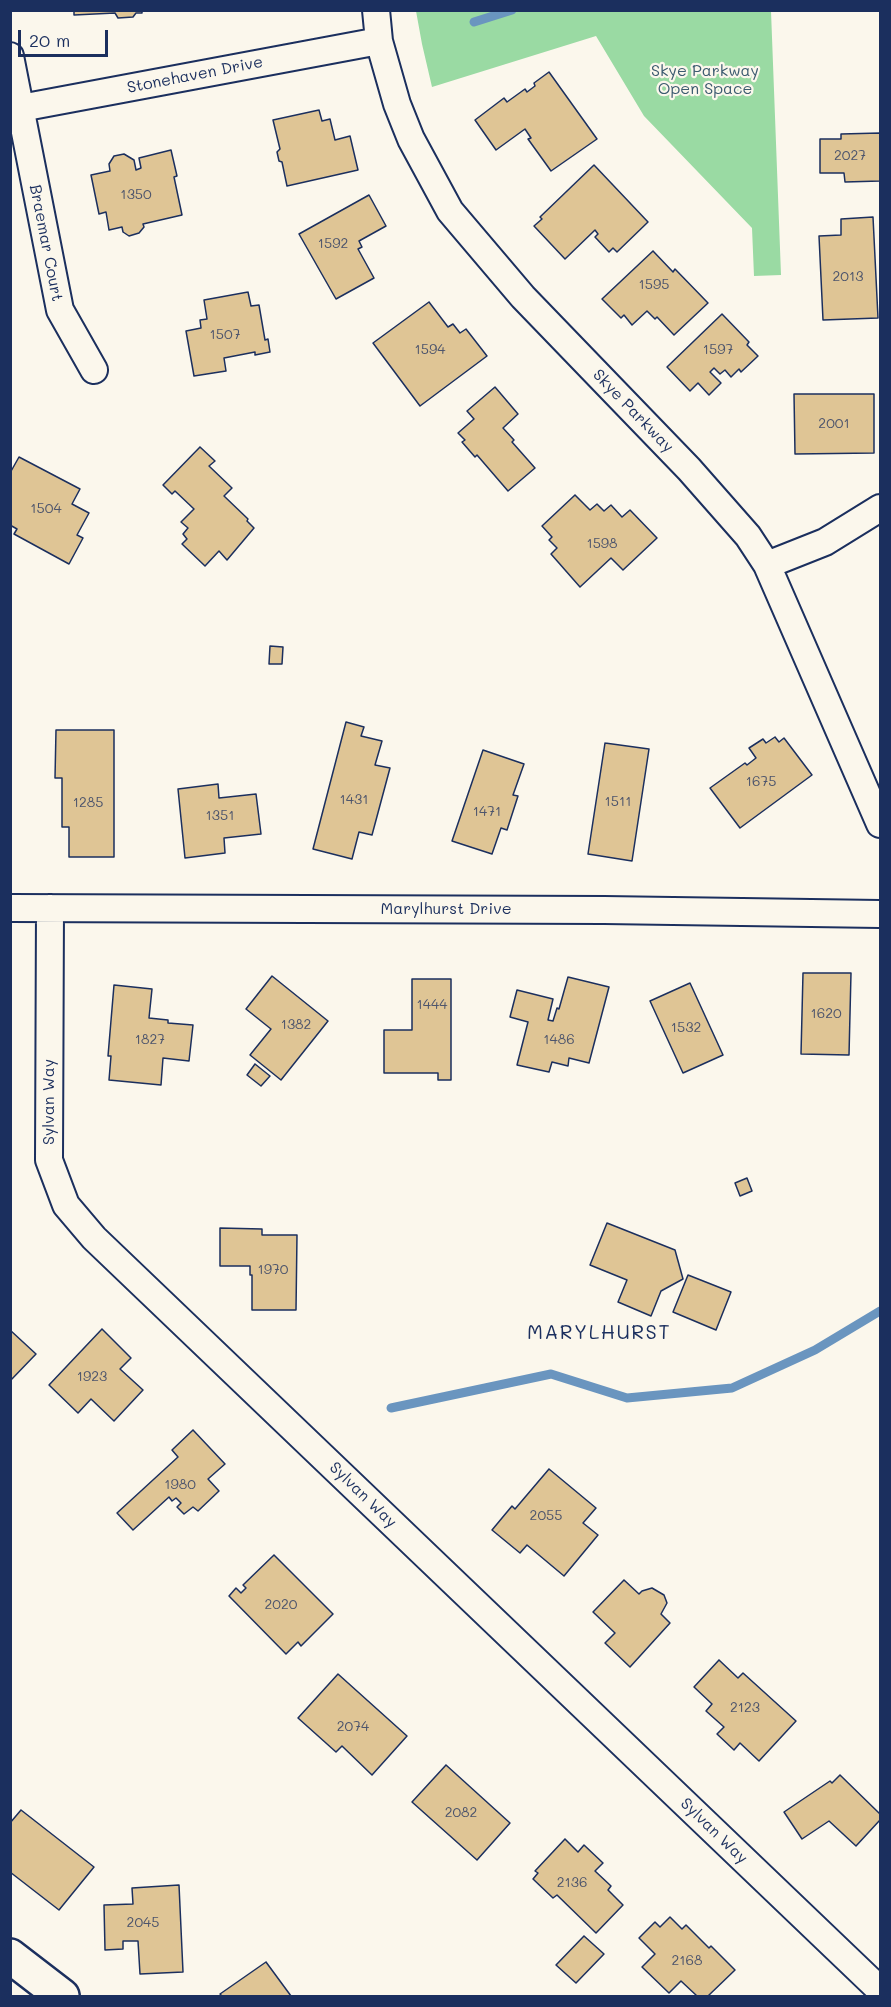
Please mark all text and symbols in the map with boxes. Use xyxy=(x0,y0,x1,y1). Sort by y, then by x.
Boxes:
scale bar xyxy=(21,18,111,56)
text: 20 m xyxy=(29,28,70,52)
street label: Stonehaven Drive xyxy=(125,52,265,98)
park label: Skye Parkway Open Space xyxy=(651,61,759,99)
house number: 2027 xyxy=(834,148,866,164)
street label: Braemar Court xyxy=(25,183,67,303)
house number: 1350 xyxy=(120,187,152,203)
house number: 1592 xyxy=(318,236,348,252)
house number: 2013 xyxy=(833,269,863,285)
house number: 1595 xyxy=(639,277,669,293)
house number: 1507 xyxy=(210,327,240,343)
house number: 1594 xyxy=(415,342,445,358)
house number: 1597 xyxy=(703,342,733,358)
street label: Skye Parkway xyxy=(589,366,677,456)
house number: 2001 xyxy=(818,416,850,432)
house number: 1504 xyxy=(30,501,62,517)
house number: 1598 xyxy=(586,536,618,552)
house number: 1675 xyxy=(746,774,776,790)
house number: 1431 xyxy=(340,792,368,808)
house number: 1511 xyxy=(605,794,631,810)
house number: 1285 xyxy=(73,795,103,811)
house number: 1471 xyxy=(473,804,501,820)
house number: 1351 xyxy=(206,808,234,824)
street label: Marylhurst Drive xyxy=(380,899,512,919)
house number: 1444 xyxy=(417,997,447,1013)
house number: 1620 xyxy=(810,1006,842,1022)
house number: 1382 xyxy=(281,1017,311,1033)
house number: 1532 xyxy=(671,1020,701,1036)
house number: 1827 xyxy=(135,1032,165,1048)
house number: 1486 xyxy=(543,1032,575,1048)
street label: Sylvan Way xyxy=(39,1059,59,1145)
house number: 1970 xyxy=(258,1262,288,1278)
district label: MARYLHURST xyxy=(527,1321,671,1345)
house number: 1923 xyxy=(77,1369,107,1385)
street label: Sylvan Way xyxy=(325,1458,401,1532)
house number: 1980 xyxy=(164,1477,196,1493)
house number: 2055 xyxy=(530,1508,562,1524)
house number: 2020 xyxy=(265,1597,297,1613)
house number: 2123 xyxy=(730,1700,760,1716)
house number: 2074 xyxy=(337,1719,369,1735)
street label: Sylvan Way xyxy=(676,1794,752,1868)
house number: 2082 xyxy=(445,1805,477,1821)
house number: 2136 xyxy=(557,1875,587,1891)
house number: 2045 xyxy=(127,1915,159,1931)
house number: 2168 xyxy=(672,1953,702,1969)

